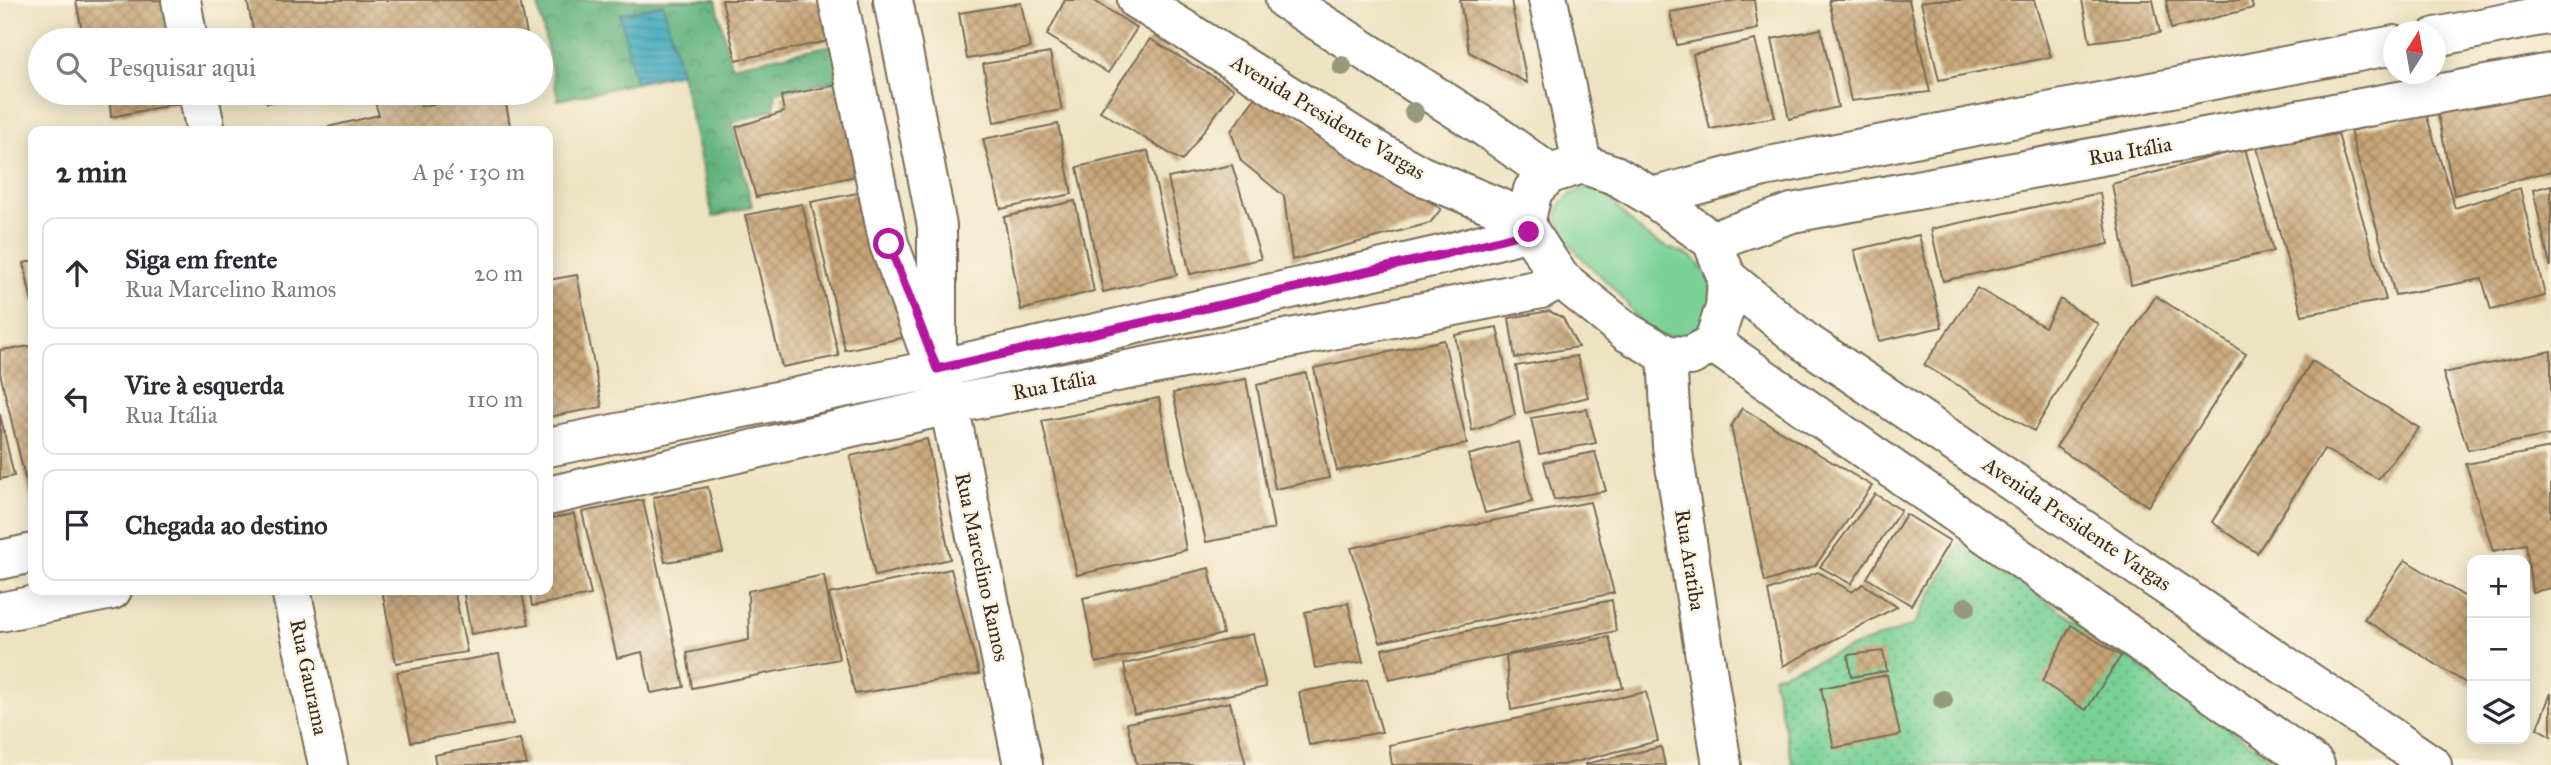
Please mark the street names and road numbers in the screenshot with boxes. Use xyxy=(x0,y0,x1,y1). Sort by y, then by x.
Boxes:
street label: Avenida Presidente Vargas xyxy=(1225,48,1430,185)
street label: Rua Itália xyxy=(2086,131,2174,171)
street label: Rua Itália xyxy=(1010,364,1098,406)
street label: Avenida Presidente Vargas xyxy=(1977,451,2176,597)
street label: Rua Marcelino Ramos xyxy=(949,470,1015,664)
street label: Rua Aratiba xyxy=(1669,507,1711,613)
street label: Rua Gaurama xyxy=(284,617,334,737)

